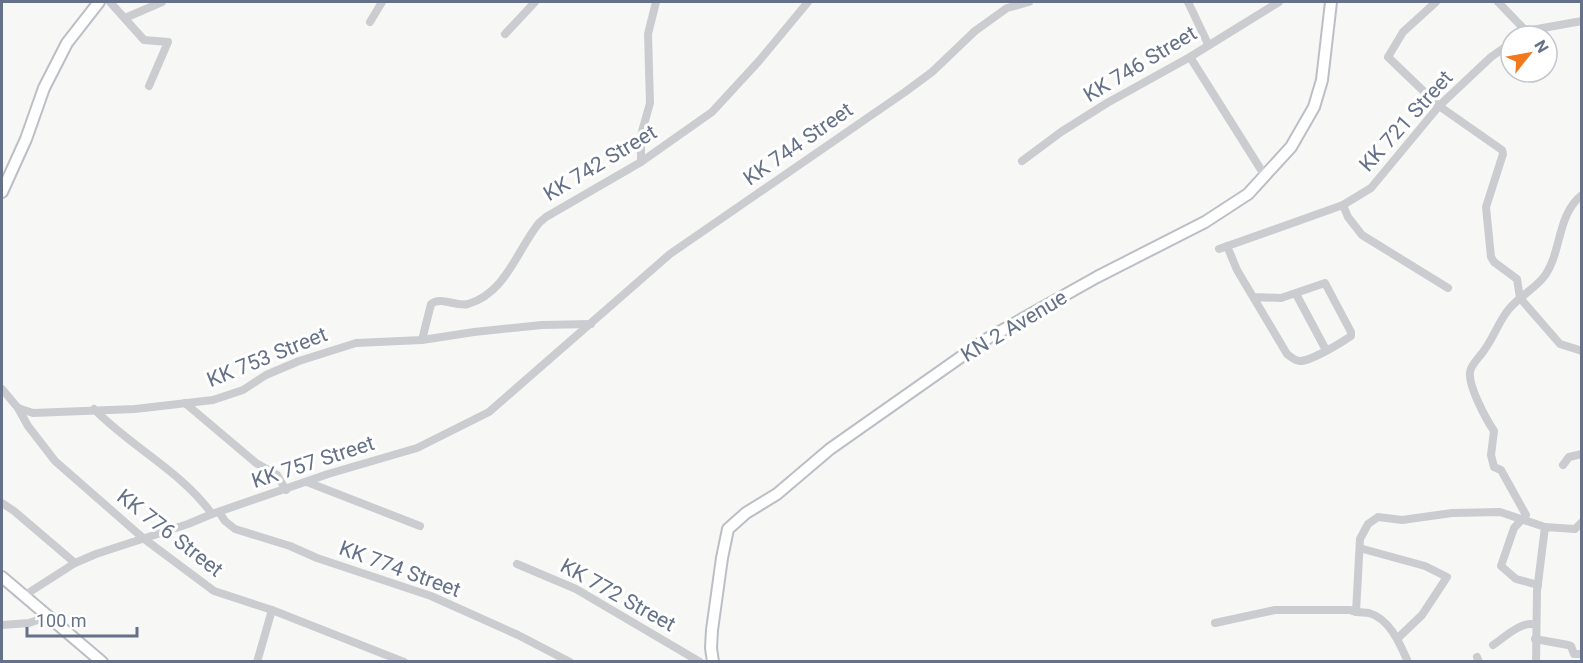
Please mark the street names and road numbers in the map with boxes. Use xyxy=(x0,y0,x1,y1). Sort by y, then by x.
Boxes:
street label: KK 746 Street xyxy=(1079,21,1201,107)
street label: KK 721 Street xyxy=(1354,65,1458,176)
street label: KK 744 Street xyxy=(739,98,857,190)
street label: KK 742 Street xyxy=(539,120,661,206)
street label: KN 2 Avenue xyxy=(957,285,1071,367)
street label: KK 753 Street xyxy=(203,322,331,392)
street label: KK 757 Street xyxy=(249,431,377,493)
street label: KK 776 Street xyxy=(112,484,228,582)
street label: KK 774 Street xyxy=(336,536,464,602)
street label: KK 772 Street xyxy=(556,554,680,636)

